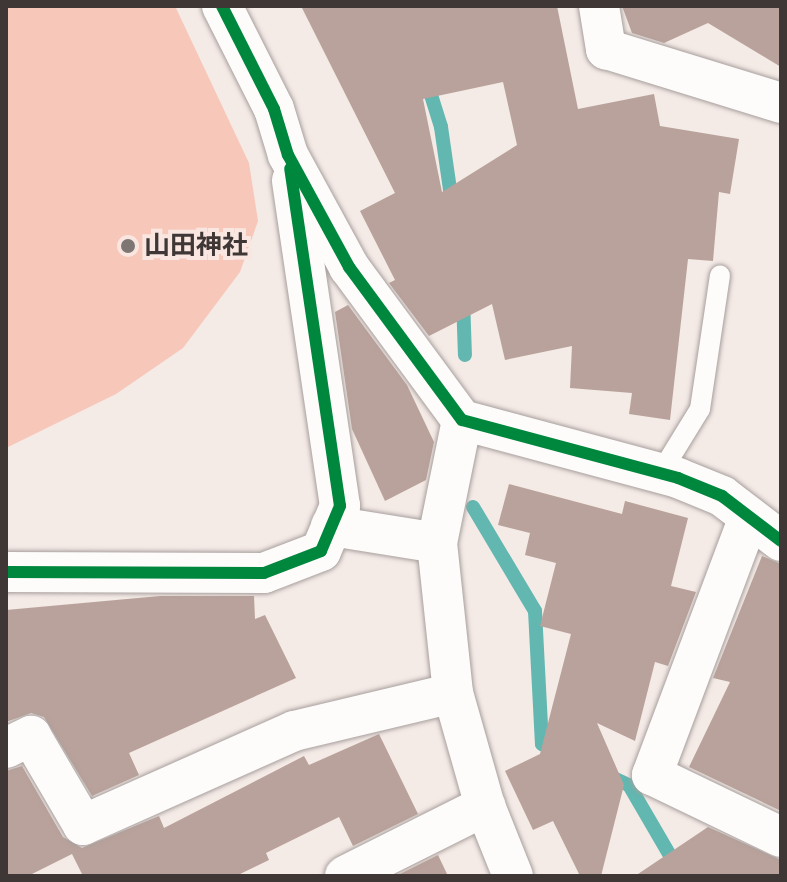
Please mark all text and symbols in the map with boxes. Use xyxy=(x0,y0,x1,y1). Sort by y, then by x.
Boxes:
place label: 山田神社 xyxy=(144,230,248,262)
marker: 山田神社 xyxy=(119,237,137,255)

